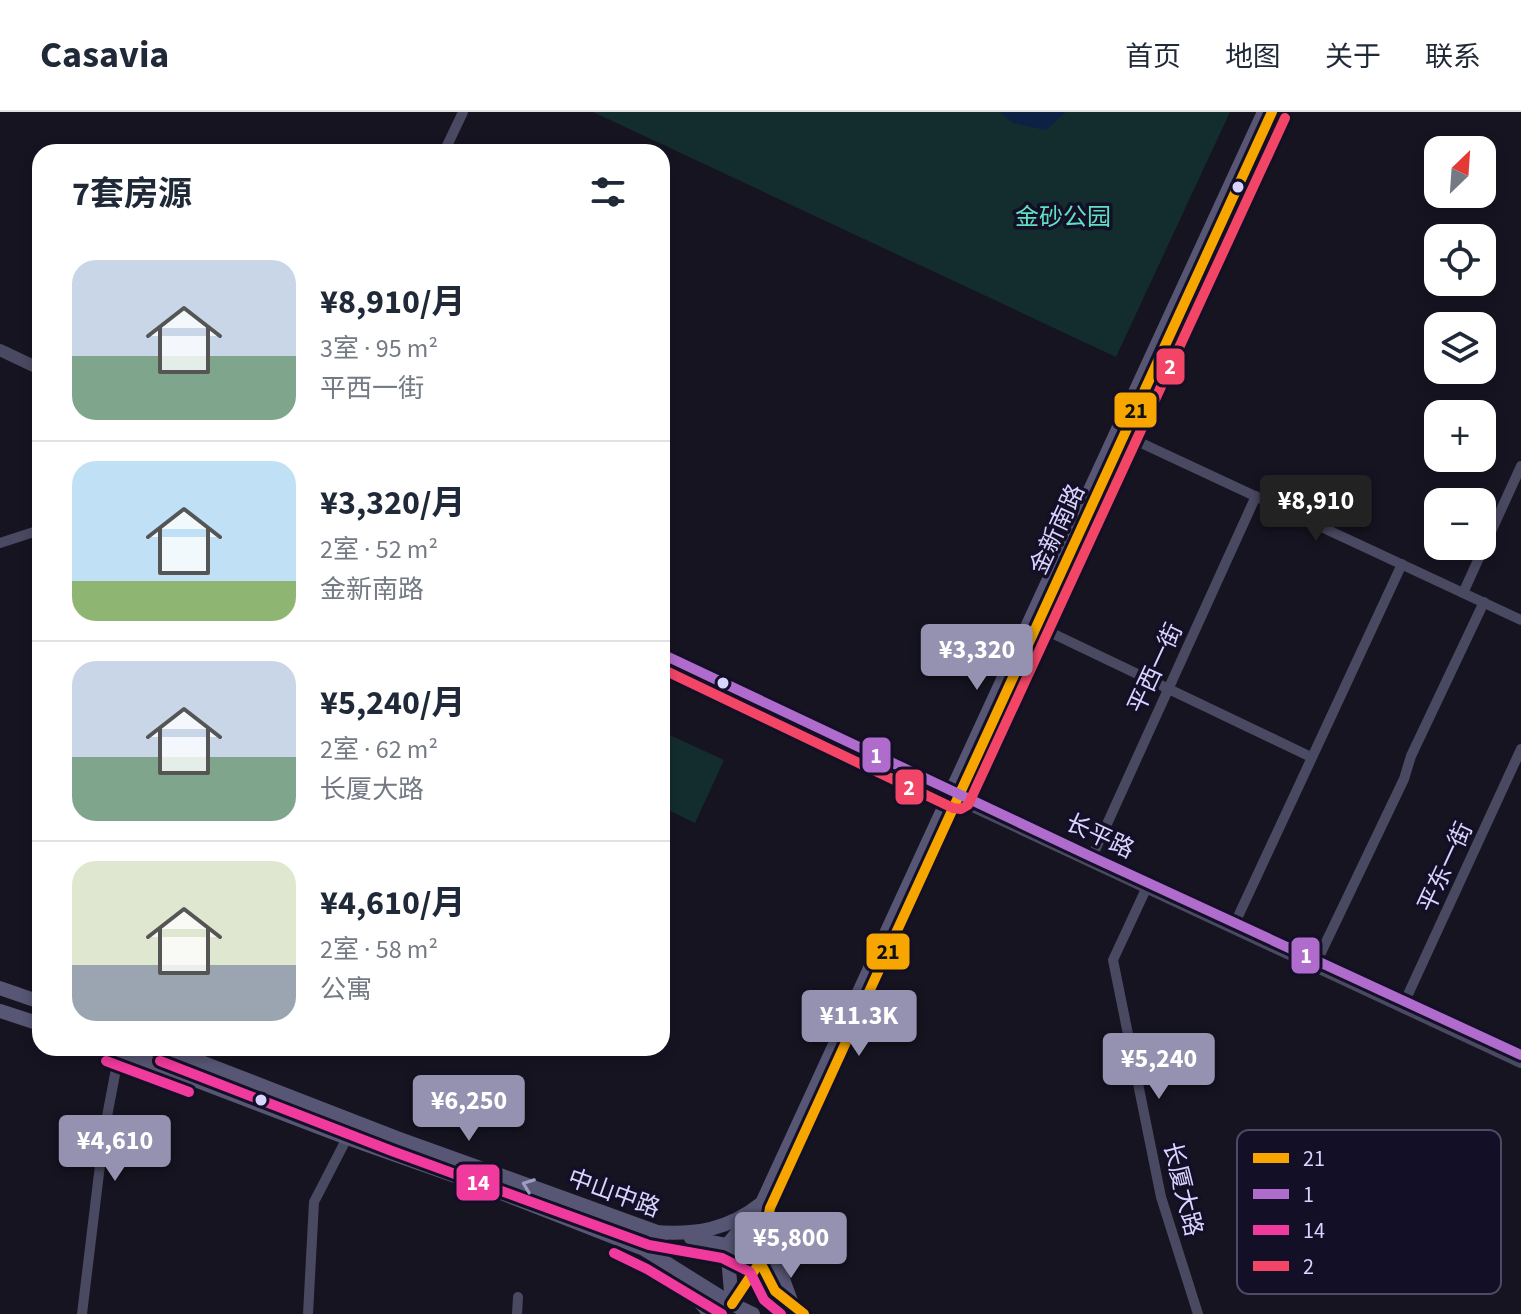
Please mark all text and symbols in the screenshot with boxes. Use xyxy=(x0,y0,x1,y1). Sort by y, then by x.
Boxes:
text: Casavia xyxy=(40,28,169,82)
text: 首页 xyxy=(1125,37,1181,77)
text: 地图 xyxy=(1225,37,1281,77)
text: 关于 xyxy=(1325,37,1381,77)
text: 联系 xyxy=(1425,37,1481,77)
north arrow xyxy=(1424,136,1496,208)
map controls xyxy=(1424,136,1496,560)
text: 7套房源 xyxy=(72,170,192,219)
icon: filters xyxy=(586,170,630,214)
unlabelled marker xyxy=(1230,179,1246,195)
park label: 金砂公园 xyxy=(1015,200,1111,235)
button: locate xyxy=(1424,224,1496,296)
text: ¥8,910/月 xyxy=(320,278,466,327)
icon: home xyxy=(136,292,232,388)
button: layers xyxy=(1424,312,1496,384)
text: 3室 · 95 m² xyxy=(320,330,438,367)
line badge: 2 xyxy=(1155,347,1186,386)
text: 2 xyxy=(1164,351,1176,383)
text: 平西一街 xyxy=(320,370,424,407)
line badge: 21 xyxy=(1113,391,1158,429)
text: 21 xyxy=(1124,395,1148,427)
button: + xyxy=(1424,400,1496,472)
pin: ¥8,910 xyxy=(1251,475,1381,543)
street label: 金新南路 xyxy=(1021,478,1094,580)
text: ¥3,320/月 xyxy=(320,479,466,528)
text: ¥8,910 xyxy=(1278,482,1354,519)
button: − xyxy=(1424,488,1496,560)
icon: home xyxy=(136,493,232,589)
text: 2室 · 52 m² xyxy=(320,531,438,568)
text: 金新南路 xyxy=(320,571,424,608)
street label: 平西一街 xyxy=(1119,617,1192,719)
pin: ¥3,320 xyxy=(912,624,1042,692)
text: ¥3,320 xyxy=(939,631,1015,668)
unlabelled marker xyxy=(715,675,731,691)
text: ¥5,240/月 xyxy=(320,679,466,728)
icon: home xyxy=(136,693,232,789)
text: 2室 · 62 m² xyxy=(320,731,438,768)
line badge: 1 xyxy=(861,736,892,774)
text: 1 xyxy=(870,740,882,772)
line badge: 2 xyxy=(894,768,925,806)
text: 长厦大路 xyxy=(320,771,424,808)
text: 2 xyxy=(903,772,915,804)
street label: 长平路 xyxy=(1060,805,1140,868)
street label: 平东一街 xyxy=(1409,816,1482,918)
text: ¥4,610/月 xyxy=(320,879,466,928)
icon: home xyxy=(136,893,232,989)
text: 2室 · 58 m² xyxy=(320,931,438,968)
line badge: 21 xyxy=(865,932,911,971)
text: 21 xyxy=(876,936,900,968)
line badge: 1 xyxy=(1290,936,1321,975)
text: 1 xyxy=(1300,940,1312,972)
text: 公寓 xyxy=(320,971,372,1008)
pin: ¥11.3K xyxy=(794,990,924,1058)
text: ¥11.3K xyxy=(820,997,898,1034)
pin: ¥5,240 xyxy=(1094,1033,1224,1101)
text: ¥5,240 xyxy=(1121,1040,1197,1077)
pin: ¥6,250 xyxy=(404,1075,534,1143)
text: ¥6,250 xyxy=(431,1082,507,1119)
unlabelled marker xyxy=(253,1092,269,1108)
pin: ¥4,610 xyxy=(50,1115,180,1183)
text: ¥4,610 xyxy=(77,1122,153,1159)
legend xyxy=(1237,1130,1501,1294)
street label: 长厦大路 xyxy=(1154,1138,1211,1240)
text: 21 xyxy=(1303,1143,1325,1175)
street label: 中山中路 xyxy=(563,1161,665,1226)
line badge: 14 xyxy=(455,1163,501,1202)
text: 14 xyxy=(466,1167,490,1199)
one-way arrow xyxy=(522,1178,536,1195)
text: 1 xyxy=(1303,1179,1314,1211)
pin: ¥5,800 xyxy=(726,1212,856,1280)
text: 14 xyxy=(1303,1215,1325,1247)
text: ¥5,800 xyxy=(753,1219,829,1256)
text: 2 xyxy=(1303,1251,1314,1283)

